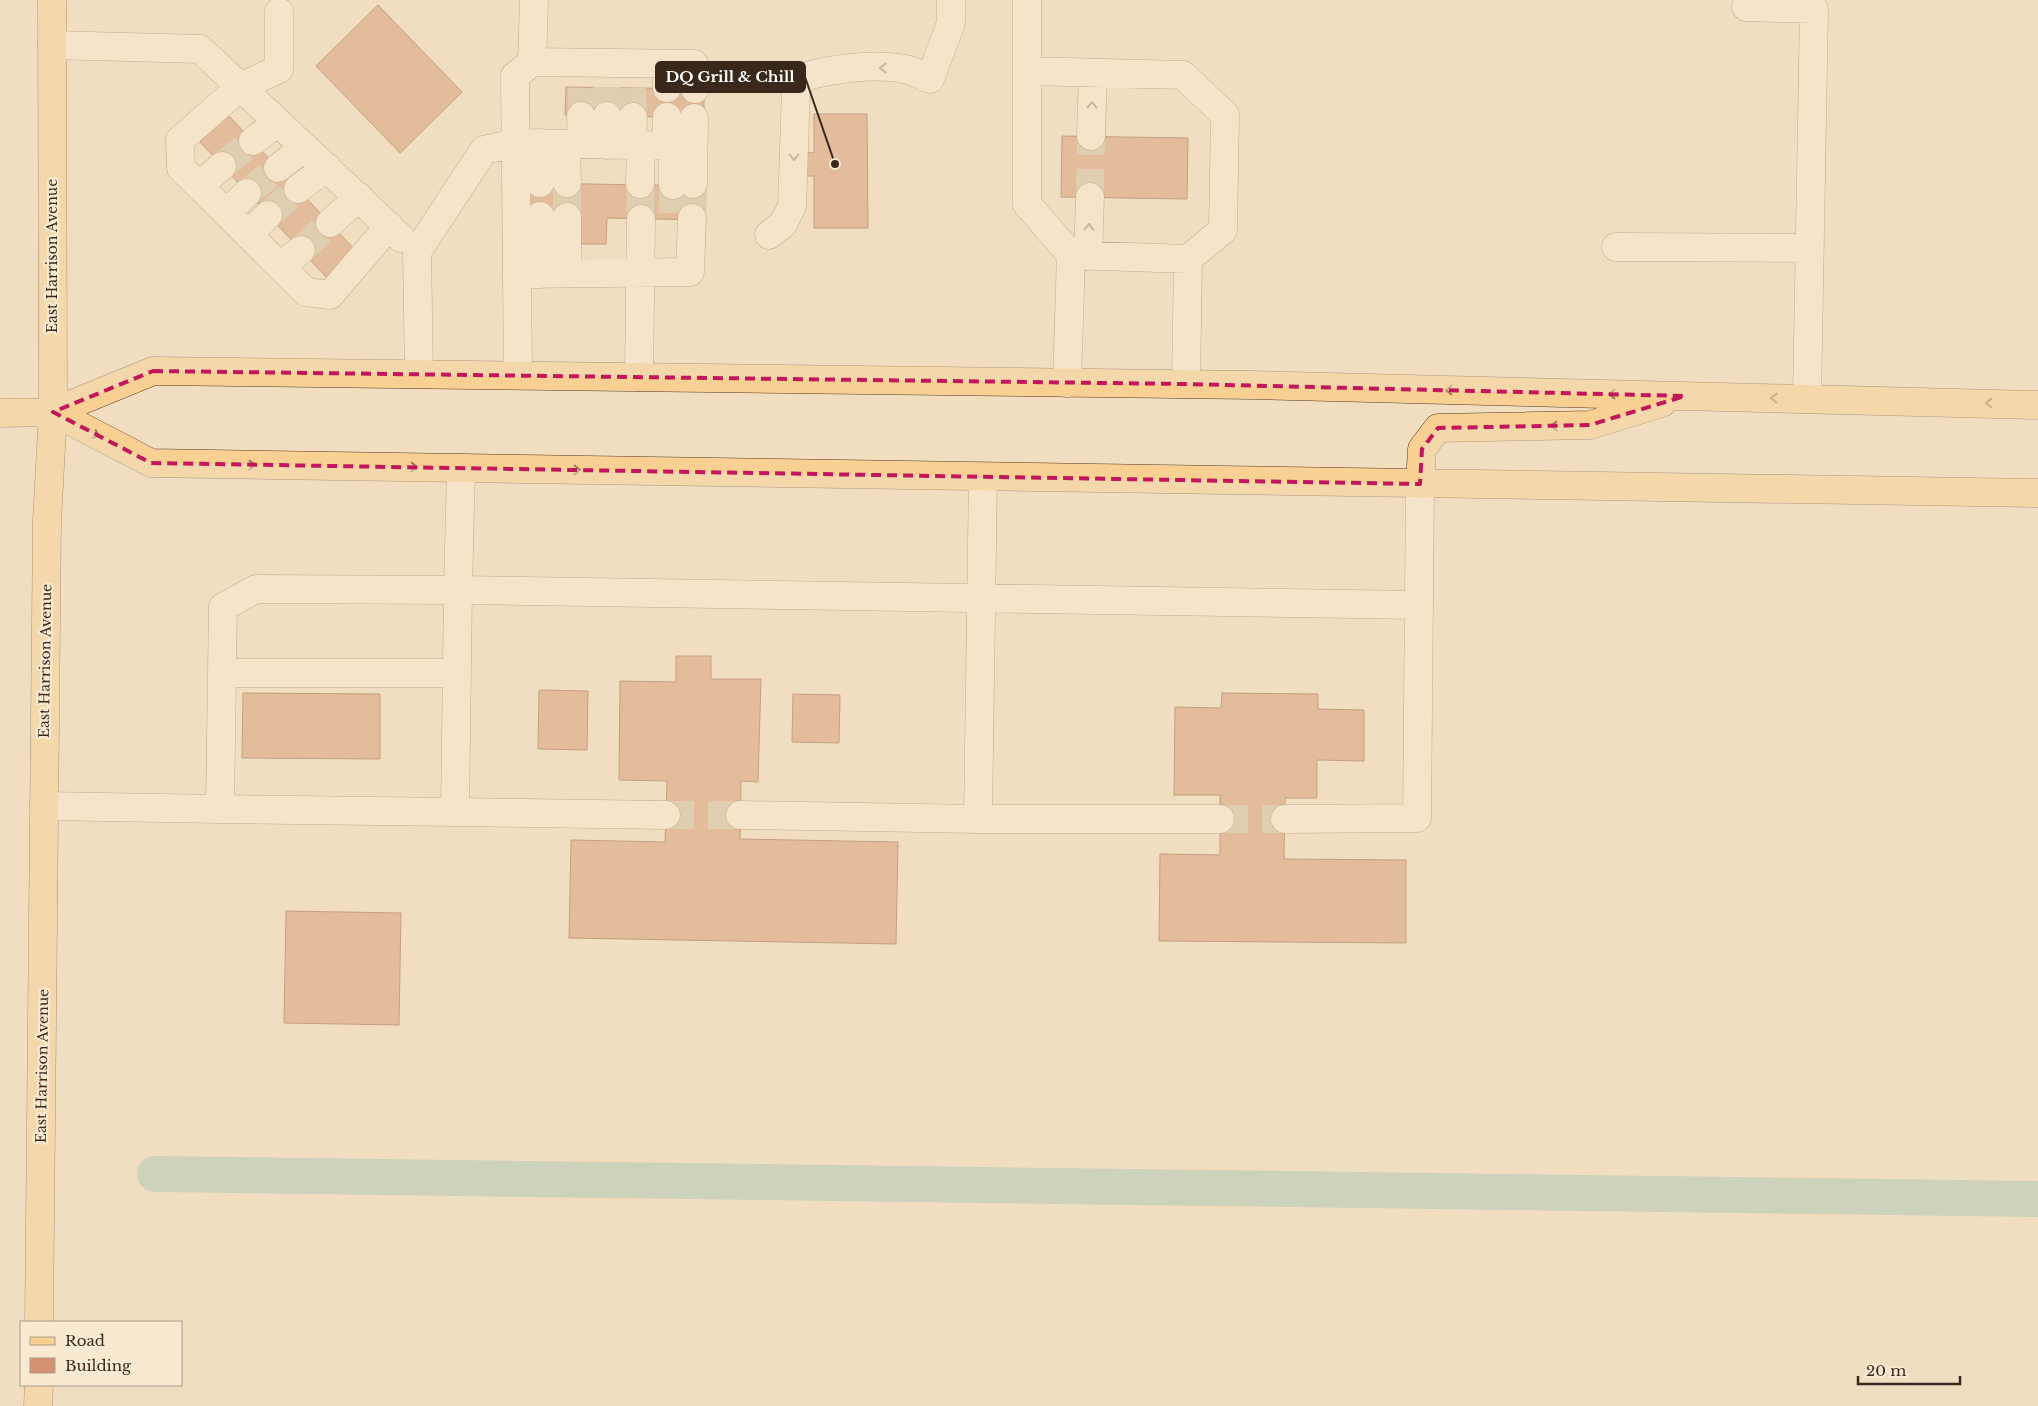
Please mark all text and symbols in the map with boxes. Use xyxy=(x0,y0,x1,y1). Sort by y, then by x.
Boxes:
callout: DQ Grill & Chill xyxy=(656,62,805,92)
one-way arrow xyxy=(879,63,886,73)
text: DQ Grill & Chill xyxy=(665,67,795,86)
one-way arrow xyxy=(1087,101,1098,109)
one-way arrow xyxy=(789,154,799,161)
street label: East Harrison Avenue xyxy=(43,179,61,333)
one-way arrow xyxy=(1083,222,1094,230)
one-way arrow xyxy=(1445,385,1453,395)
one-way arrow xyxy=(1608,389,1616,399)
one-way arrow xyxy=(1770,393,1778,403)
one-way arrow xyxy=(1985,398,1993,409)
one-way arrow xyxy=(1549,421,1557,431)
one-way arrow xyxy=(91,429,100,439)
one-way arrow xyxy=(248,460,256,470)
one-way arrow xyxy=(410,462,418,472)
one-way arrow xyxy=(573,465,581,475)
street label: East Harrison Avenue xyxy=(35,584,55,738)
street label: East Harrison Avenue xyxy=(32,989,52,1143)
legend xyxy=(20,1321,182,1386)
text: Road xyxy=(65,1331,105,1350)
scale bar xyxy=(1858,1354,1960,1386)
text: Building xyxy=(65,1356,132,1375)
text: 20 m xyxy=(1866,1361,1906,1380)

